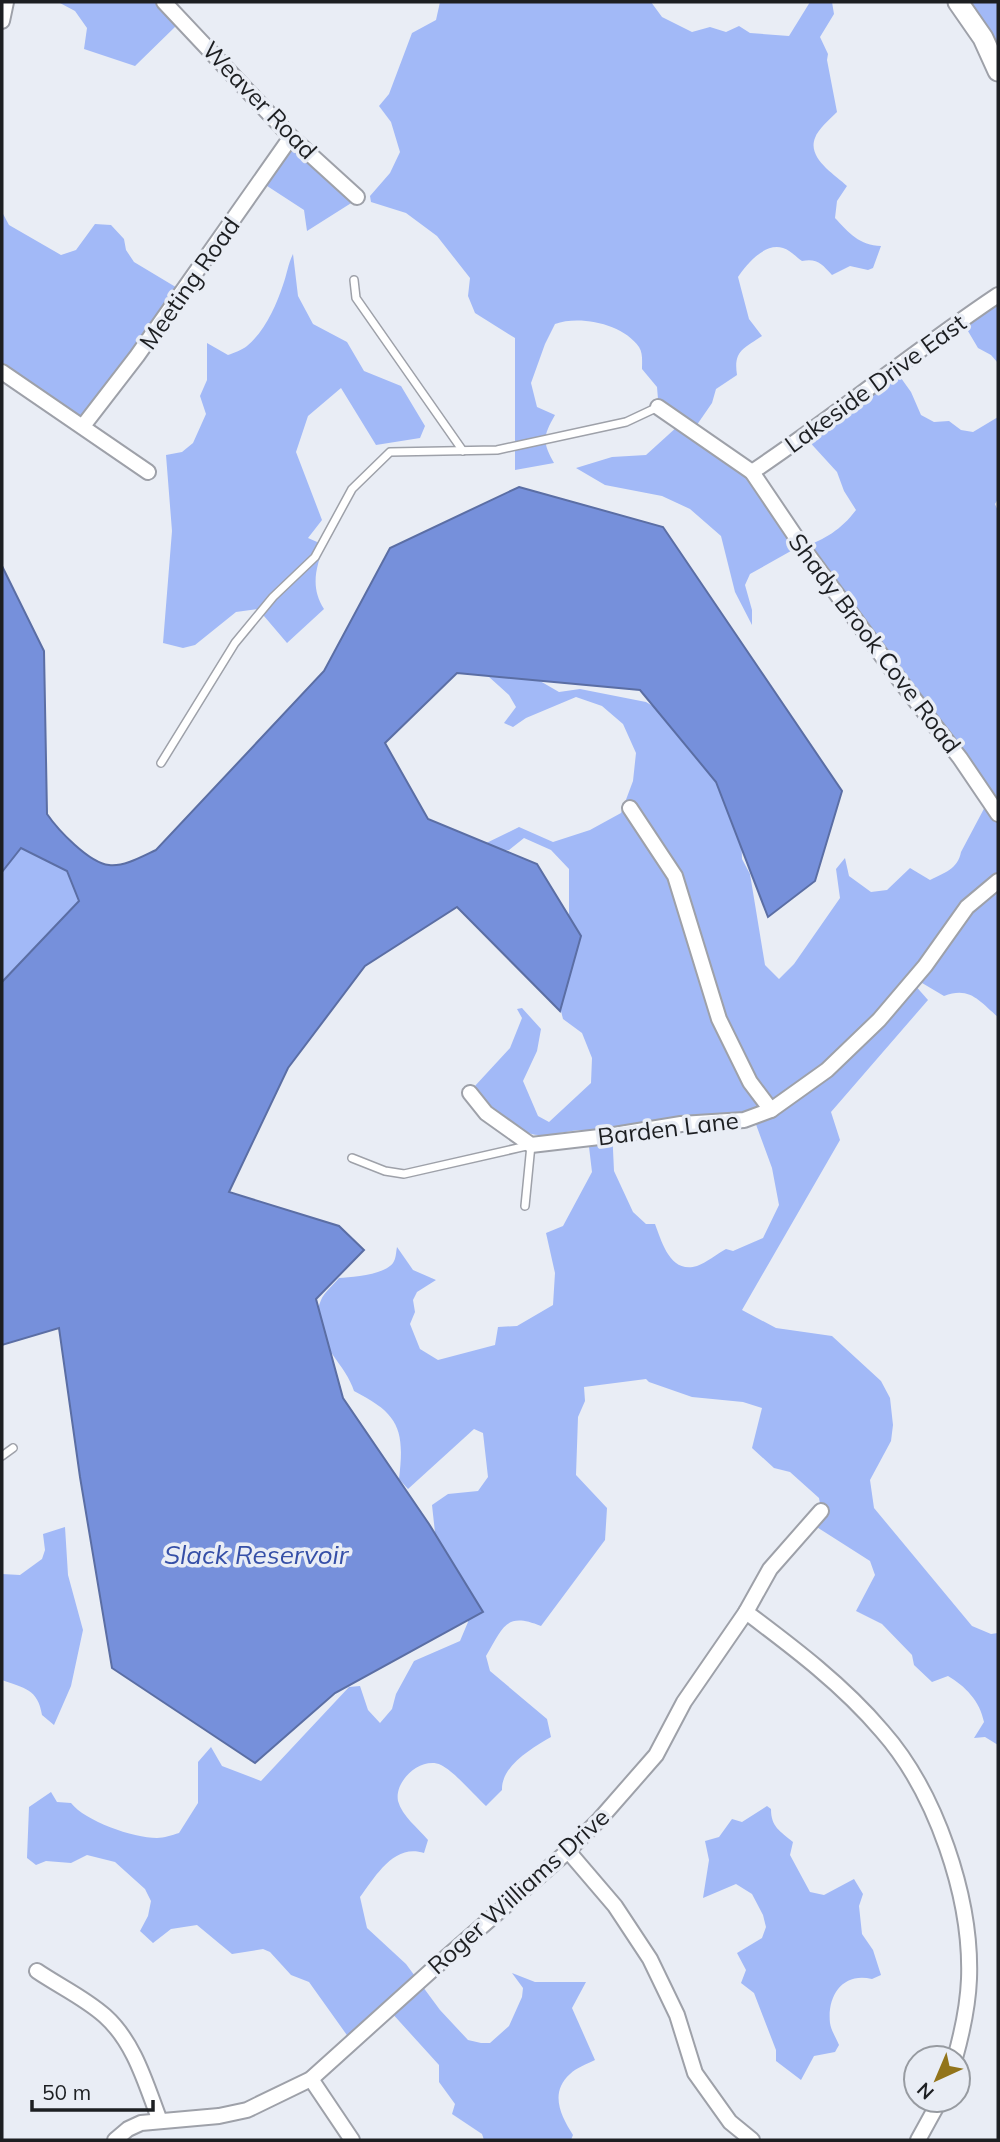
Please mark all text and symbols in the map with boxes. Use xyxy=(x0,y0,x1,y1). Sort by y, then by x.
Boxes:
street label: Weaver Road xyxy=(196,35,324,165)
street label: Meeting Road xyxy=(132,211,246,355)
street label: Lakeside Drive East xyxy=(779,307,971,459)
street label: Shady Brook Cove Road xyxy=(783,527,967,759)
street label: Barden Lane xyxy=(596,1104,740,1152)
water label: Slack Reservoir xyxy=(164,1538,350,1571)
street label: Roger Williams Drive xyxy=(421,1802,615,1980)
north arrow xyxy=(902,2044,972,2114)
scale bar xyxy=(32,2068,152,2112)
text: N xyxy=(912,2078,939,2105)
text: 50 m xyxy=(42,2079,91,2105)

